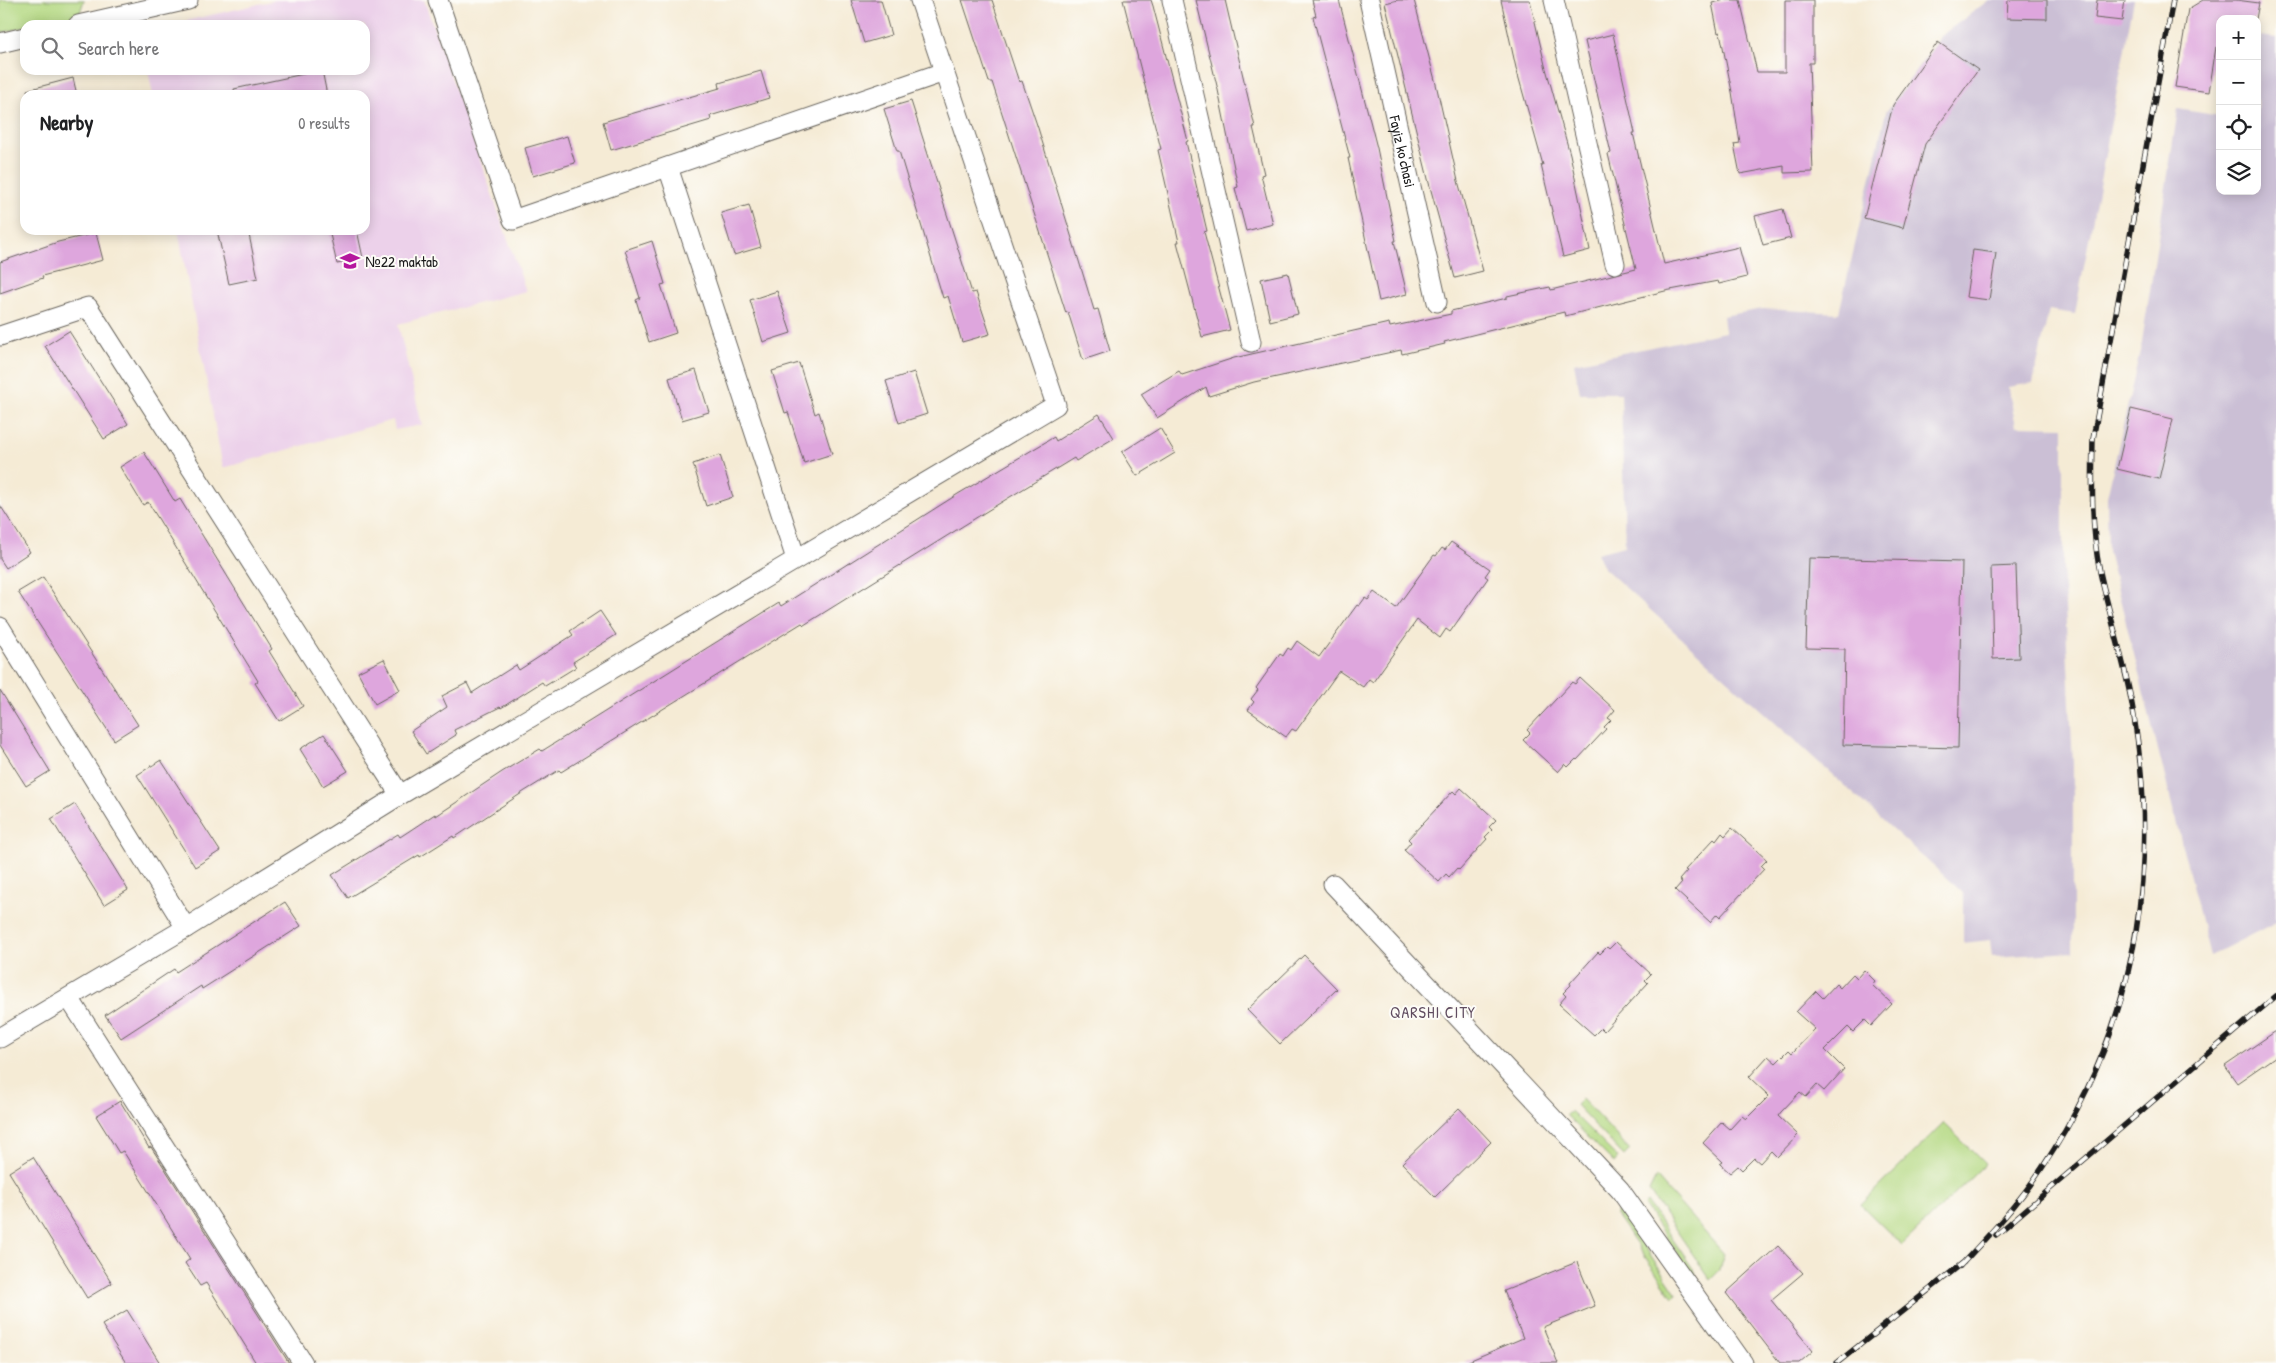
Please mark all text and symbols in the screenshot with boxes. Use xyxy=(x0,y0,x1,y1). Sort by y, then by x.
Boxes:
map controls xyxy=(2216,15,2261,195)
button: + xyxy=(2216,15,2261,60)
search box xyxy=(20,20,370,75)
icon: search xyxy=(38,34,66,62)
text: Search here xyxy=(78,35,159,61)
button: − xyxy=(2216,60,2261,105)
button: locate xyxy=(2216,105,2261,150)
text: Nearby xyxy=(40,108,93,137)
text: 0 results xyxy=(298,112,350,134)
street label: Fayiz ko'chasi xyxy=(1385,112,1421,189)
button: layers xyxy=(2216,150,2261,195)
school or university icon: №22 maktab xyxy=(339,250,361,272)
place label: №22 maktab xyxy=(365,251,438,272)
district label: QARSHI CITY xyxy=(1390,1001,1476,1023)

